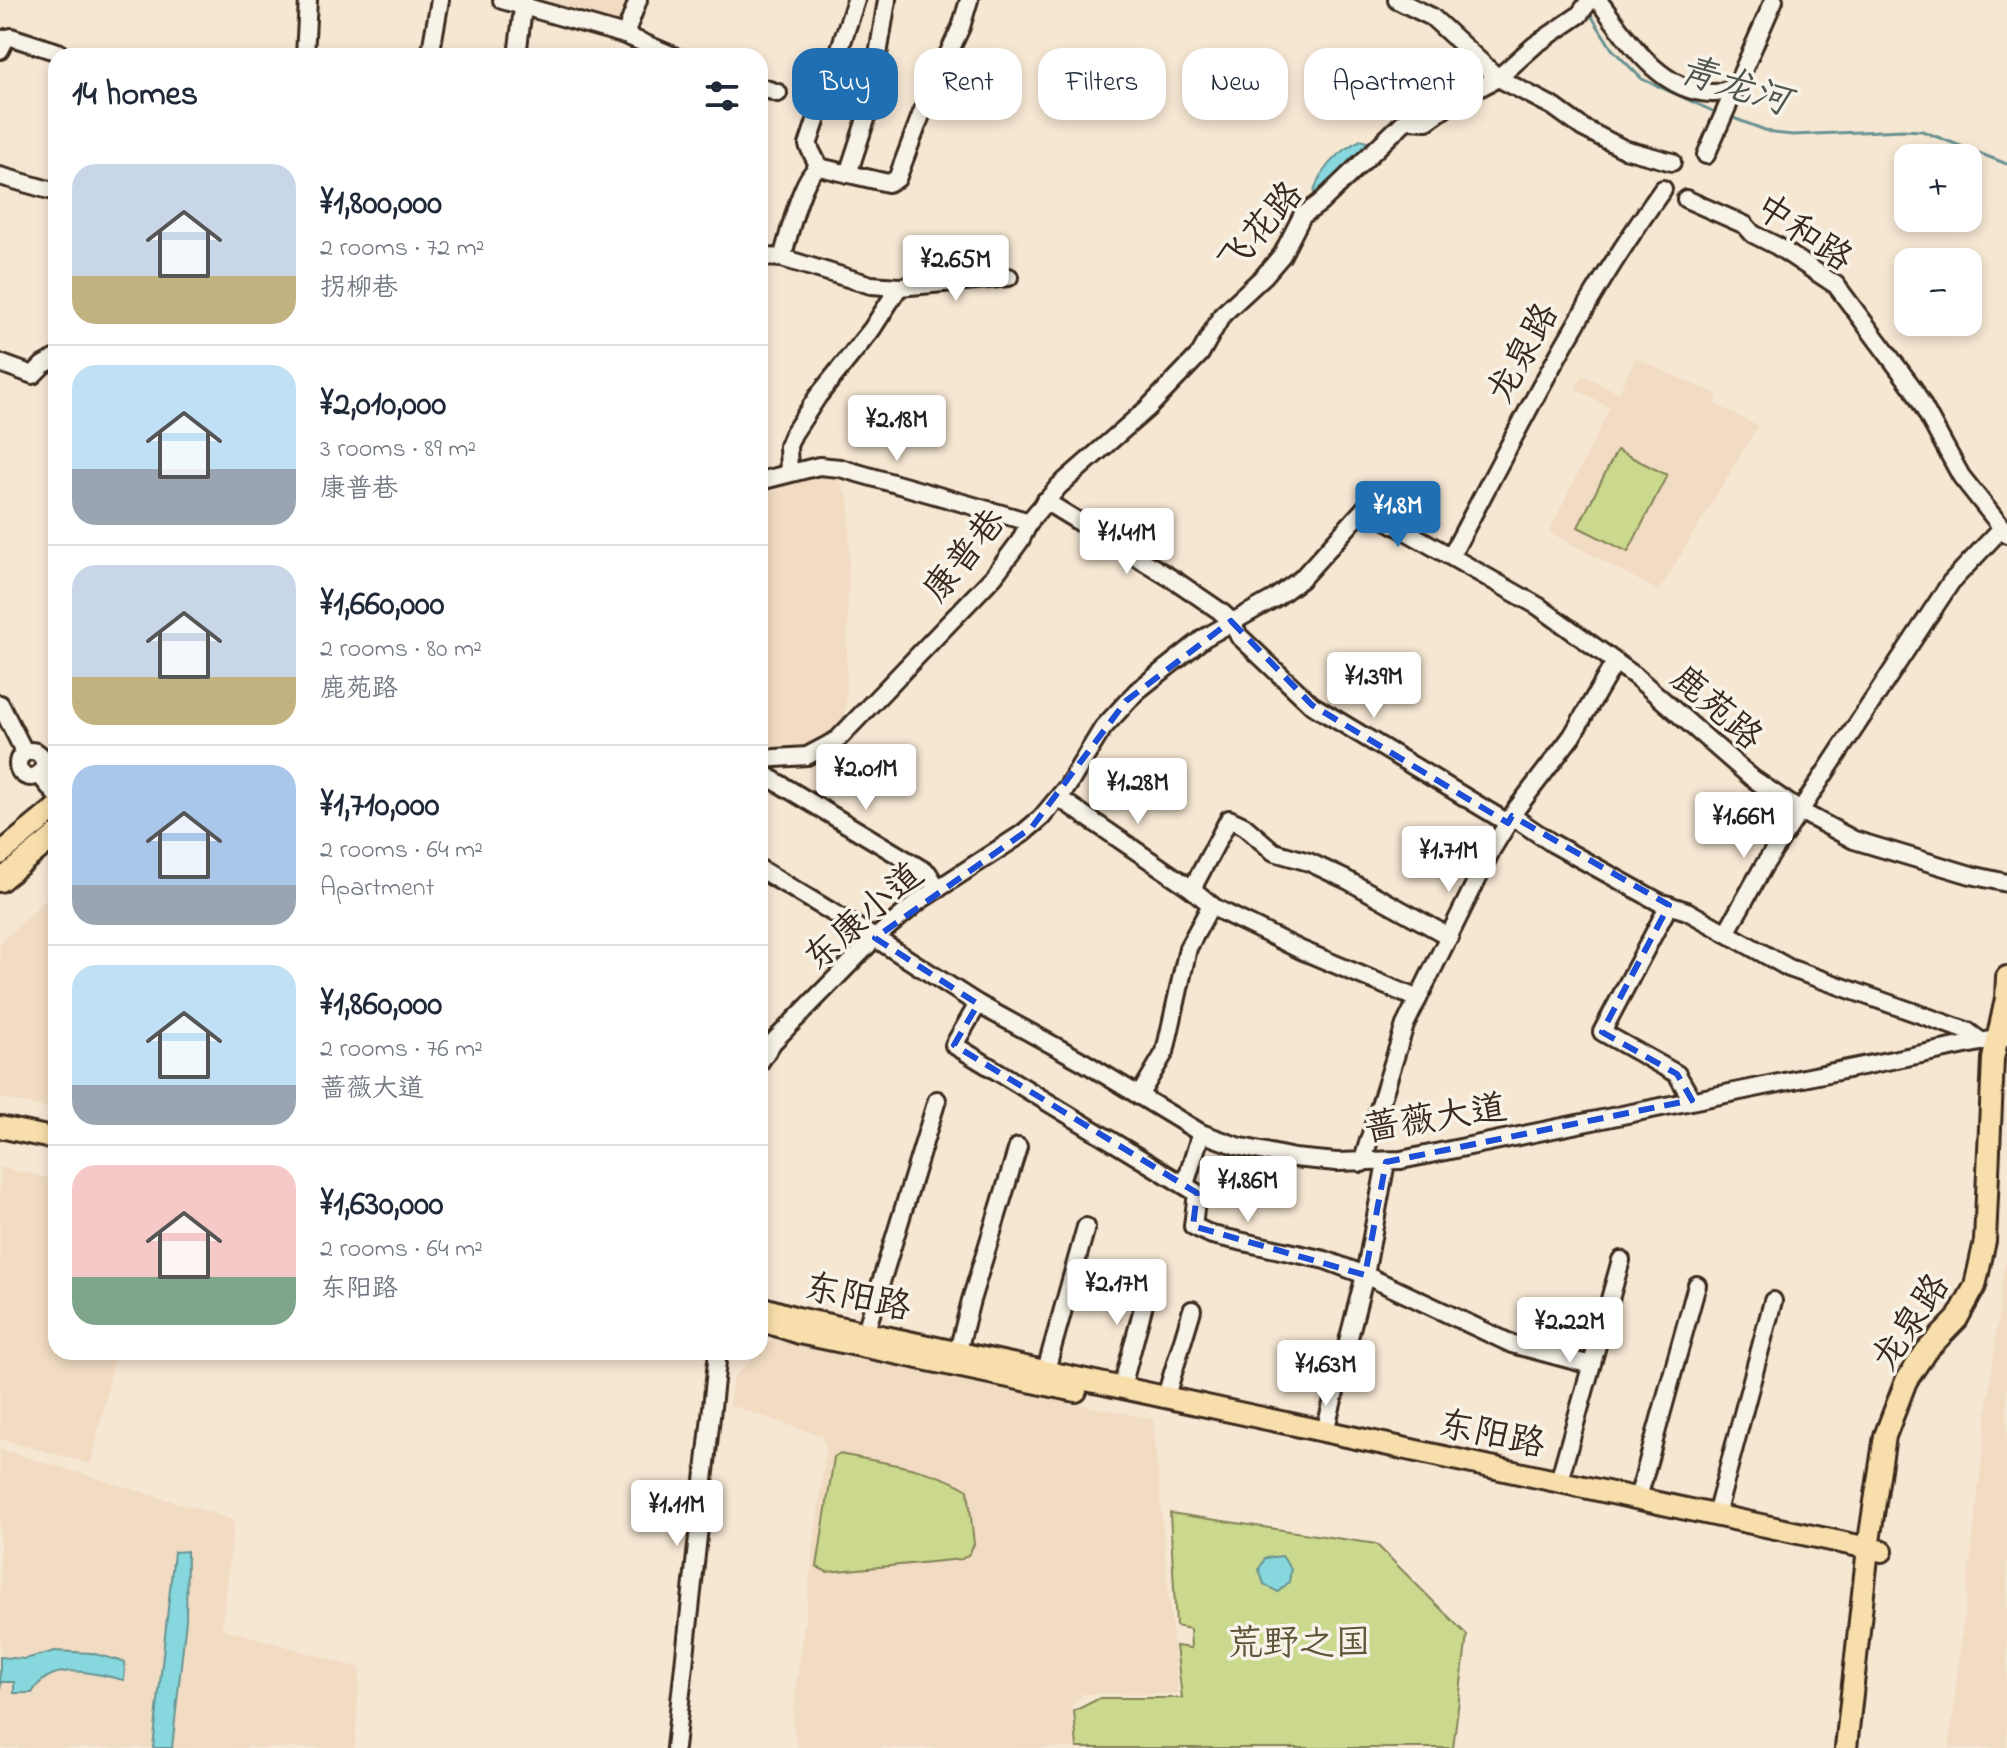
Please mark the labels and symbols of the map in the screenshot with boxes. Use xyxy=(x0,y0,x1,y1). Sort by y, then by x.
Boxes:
water label: 青龙河 xyxy=(1671,44,1802,134)
street label: 飞花路 xyxy=(1207,171,1318,287)
street label: 中和路 xyxy=(1743,183,1862,287)
pin: ¥2.65M xyxy=(891,235,1021,303)
street label: 龙泉路 xyxy=(1476,294,1574,414)
pin: ¥2.18M xyxy=(832,395,962,463)
pin: ¥1.8M xyxy=(1342,481,1454,549)
street label: 康普巷 xyxy=(912,498,1021,615)
pin: ¥1.41M xyxy=(1062,508,1192,576)
pin: ¥1.39M xyxy=(1309,652,1439,720)
street label: 鹿苑路 xyxy=(1657,654,1773,765)
pin: ¥2.01M xyxy=(801,744,931,812)
pin: ¥1.28M xyxy=(1073,758,1203,826)
pin: ¥1.66M xyxy=(1679,792,1809,860)
pin: ¥1.71M xyxy=(1384,826,1514,894)
street label: 东康小道 xyxy=(793,851,937,986)
street label: 蔷薇大道 xyxy=(1360,1083,1511,1158)
pin: ¥1.86M xyxy=(1183,1156,1313,1224)
pin: ¥2.17M xyxy=(1052,1259,1182,1327)
street label: 东阳路 xyxy=(799,1262,915,1337)
street label: 龙泉路 xyxy=(1861,1264,1965,1383)
pin: ¥2.22M xyxy=(1505,1297,1635,1365)
pin: ¥1.63M xyxy=(1261,1340,1391,1408)
street label: 东阳路 xyxy=(1433,1399,1549,1474)
pin: ¥1.11M xyxy=(612,1480,742,1548)
park label: 荒野之国 xyxy=(1227,1619,1371,1672)

